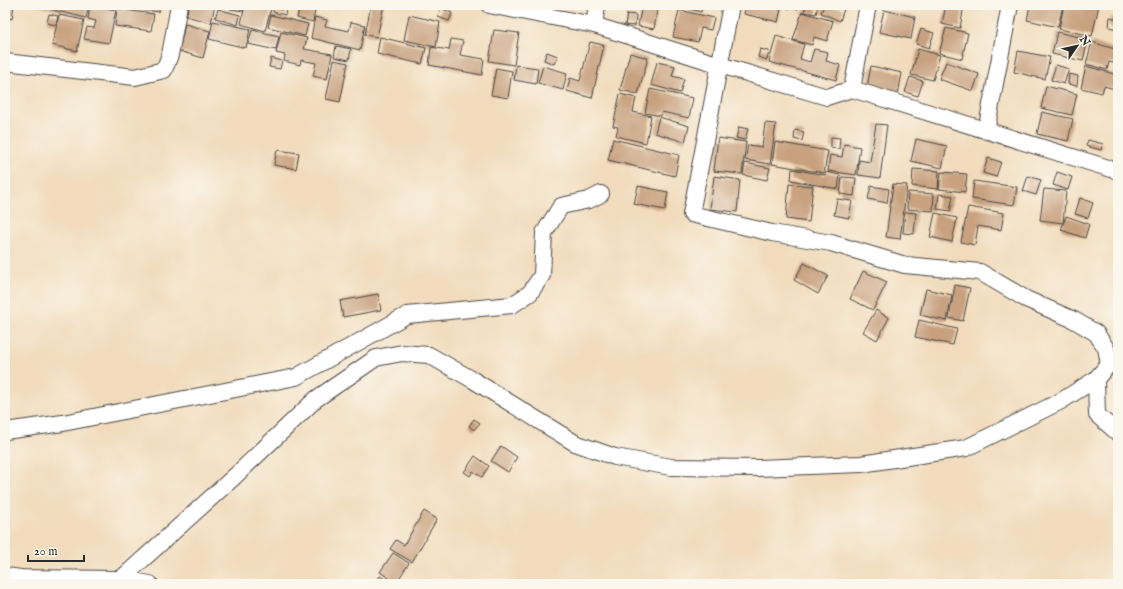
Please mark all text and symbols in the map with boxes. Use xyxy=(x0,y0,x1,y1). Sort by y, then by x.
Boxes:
north arrow xyxy=(1057,26,1097,66)
text: N xyxy=(1075,32,1093,49)
scale bar xyxy=(28,537,84,563)
text: 20 m xyxy=(34,544,57,559)

